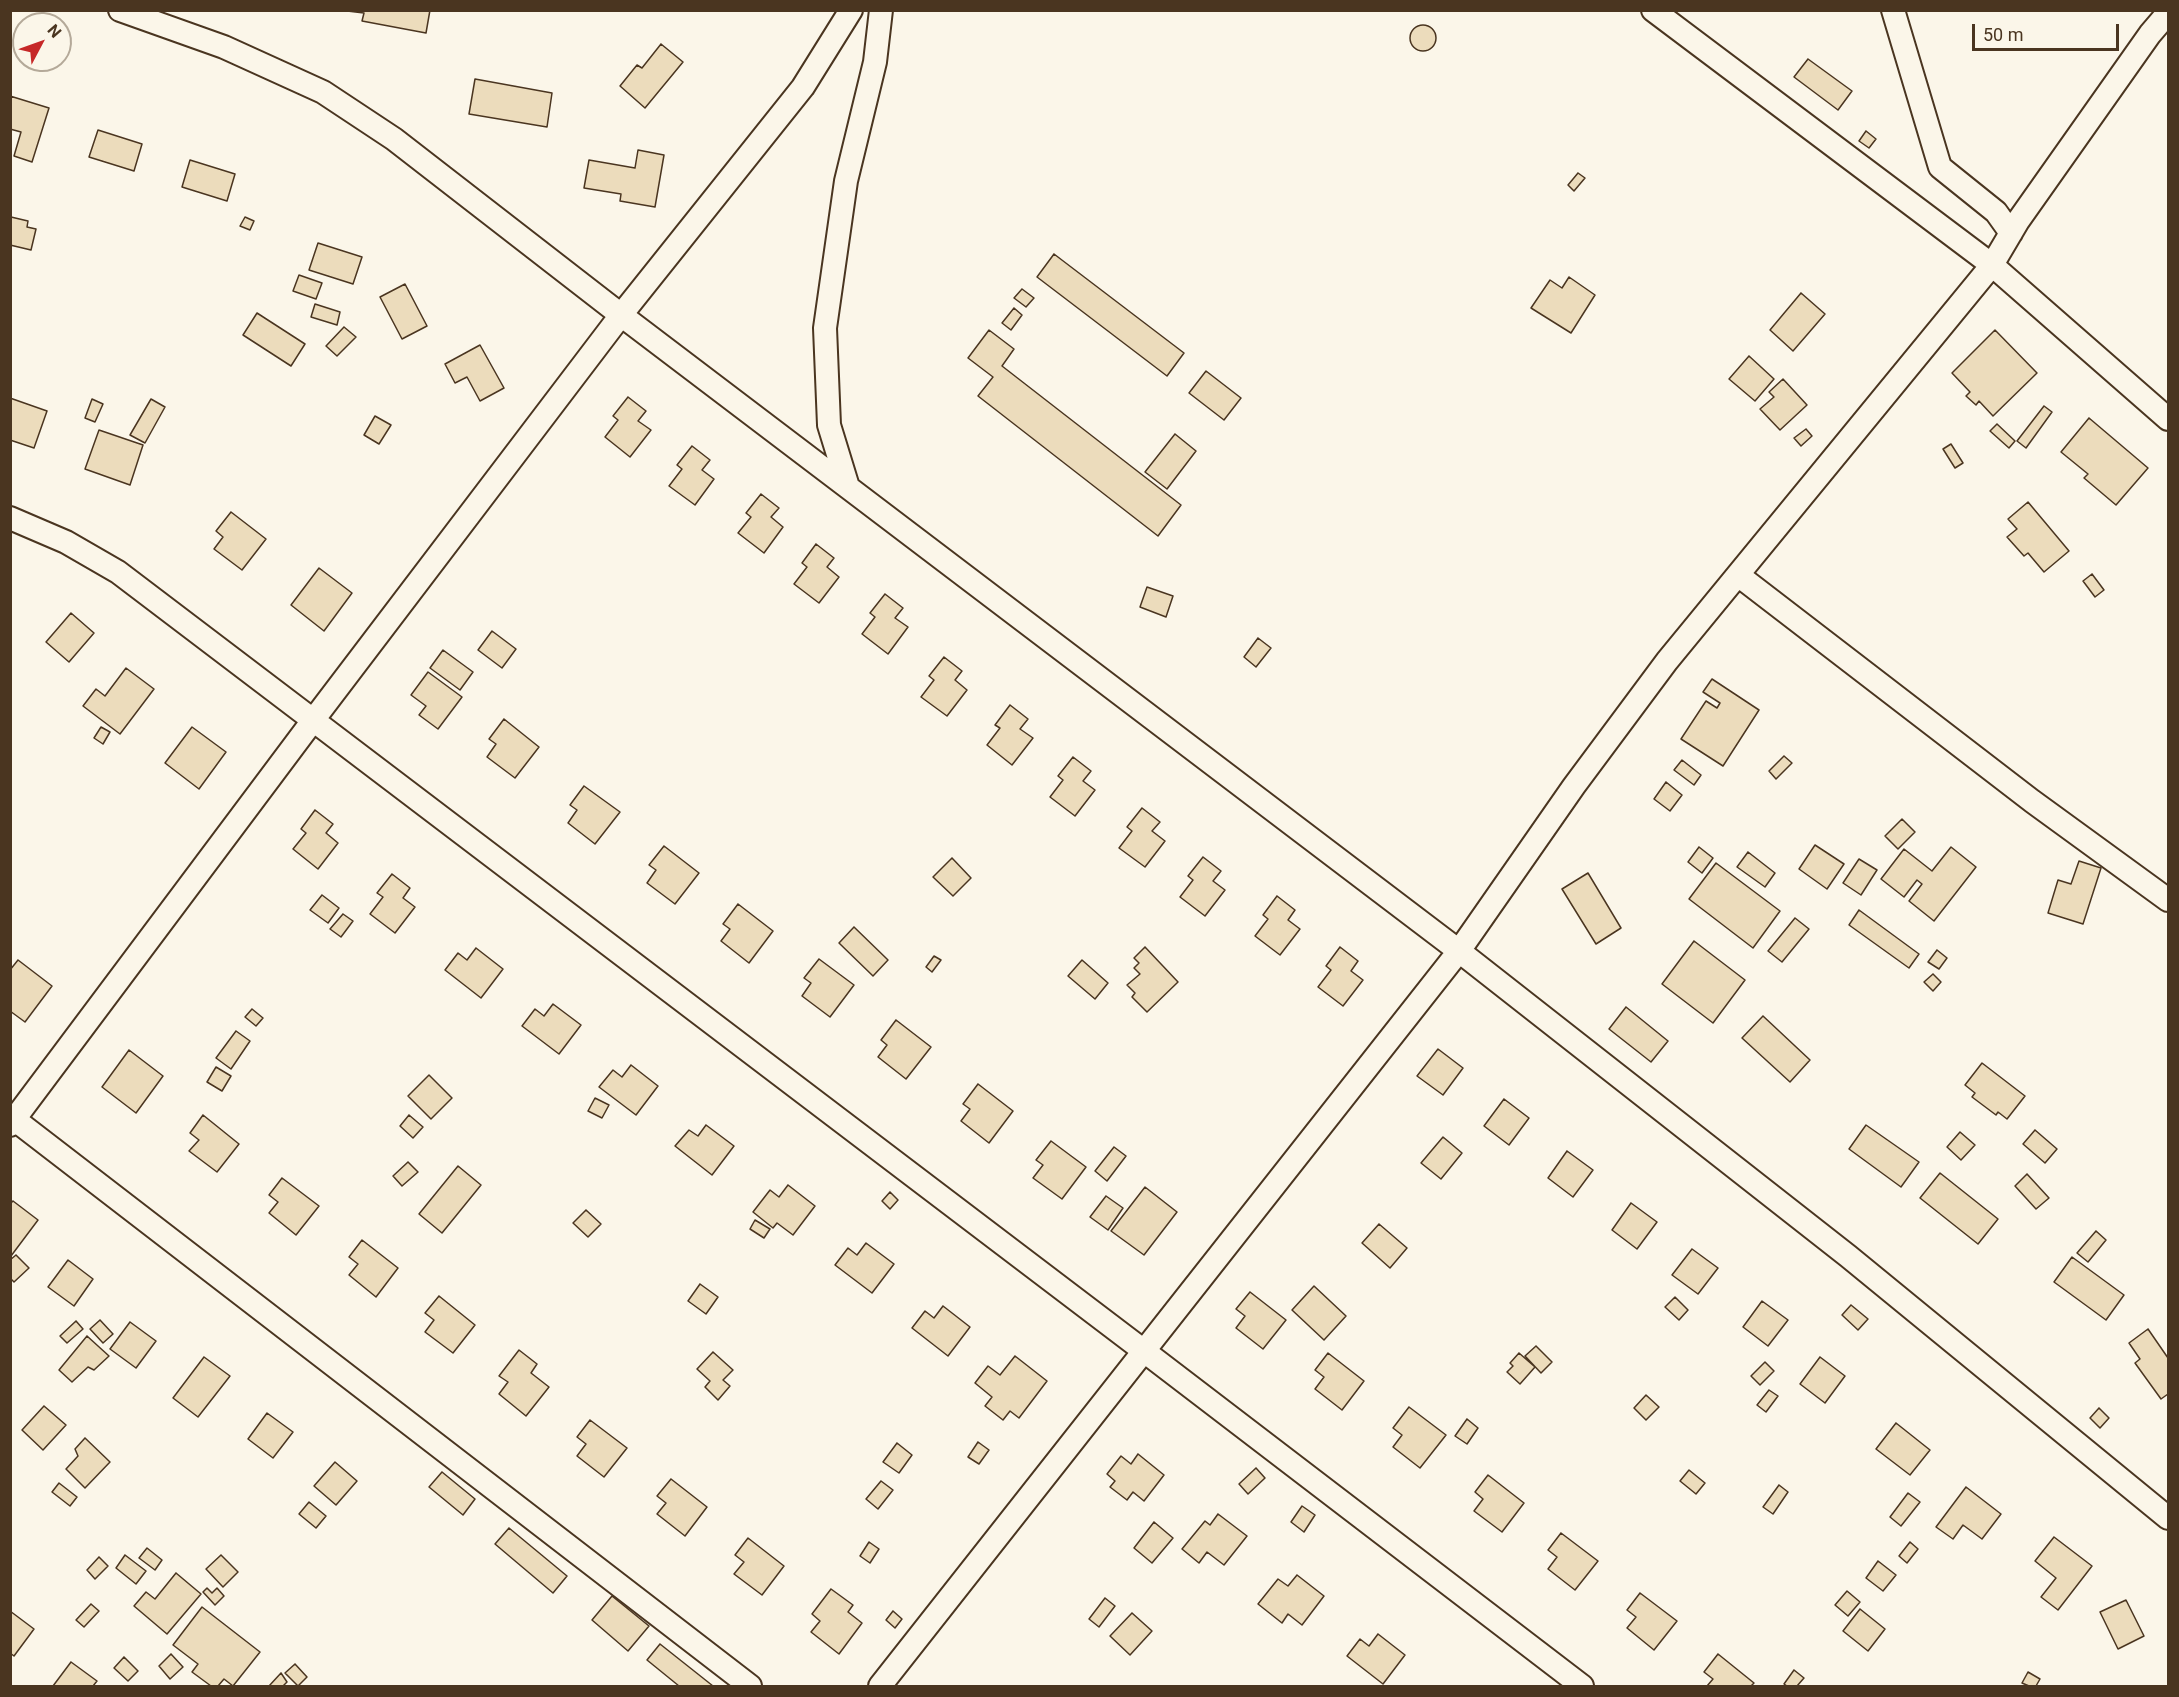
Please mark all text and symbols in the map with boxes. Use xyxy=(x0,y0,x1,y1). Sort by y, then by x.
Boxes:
north arrow xyxy=(12,12,72,72)
scale bar xyxy=(1975,12,2122,50)
text: N xyxy=(44,21,65,42)
text: 50 m xyxy=(1983,24,2023,45)

